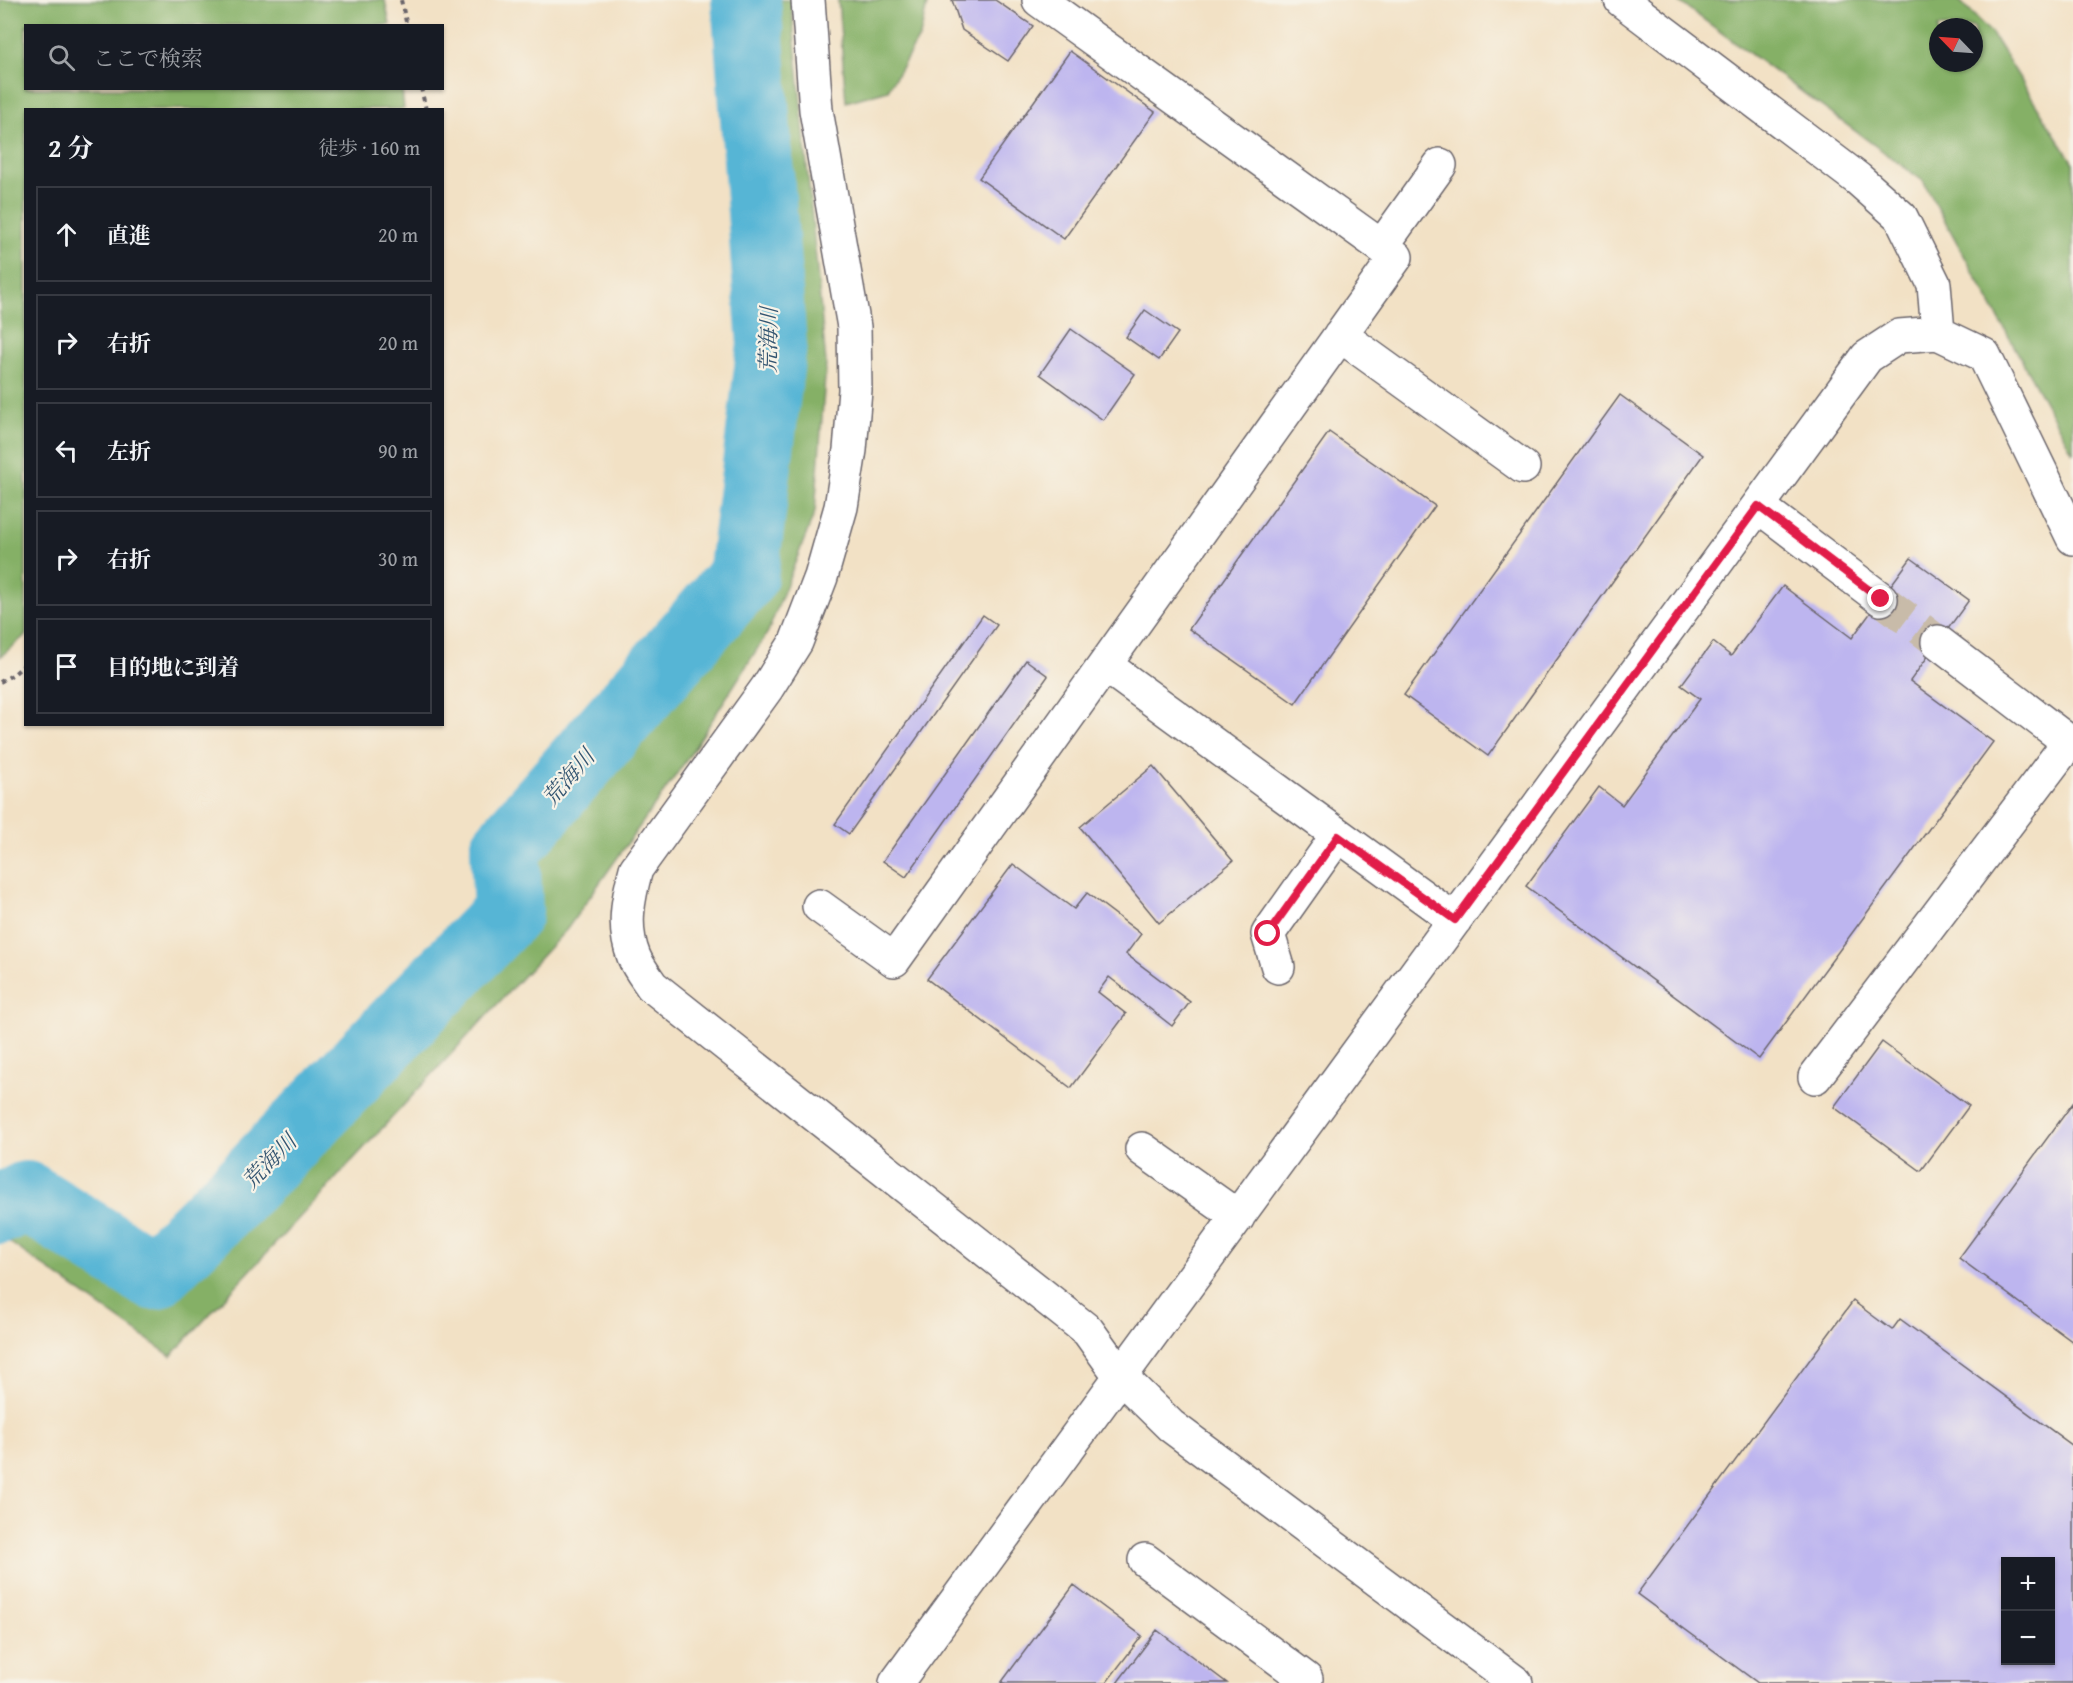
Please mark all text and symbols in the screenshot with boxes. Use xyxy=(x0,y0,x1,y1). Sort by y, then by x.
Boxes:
north arrow xyxy=(1929,18,1983,72)
search box xyxy=(24,24,444,90)
icon: search xyxy=(45,41,78,74)
text: ここで検索 xyxy=(93,42,203,74)
text: 2 分 xyxy=(48,128,93,167)
text: 徒歩 · 160 m xyxy=(318,133,420,162)
icon: ahead xyxy=(50,218,83,251)
text: 直進 xyxy=(107,219,151,251)
text: 20 m xyxy=(378,220,418,249)
water label: 荒海川 xyxy=(751,305,785,373)
icon: right xyxy=(50,326,83,359)
text: 右折 xyxy=(107,327,151,359)
text: 20 m xyxy=(378,328,418,357)
icon: left xyxy=(50,434,83,467)
text: 左折 xyxy=(107,435,151,467)
text: 90 m xyxy=(378,436,418,465)
icon: right xyxy=(50,542,83,575)
text: 右折 xyxy=(107,543,151,575)
text: 30 m xyxy=(378,544,418,573)
route end xyxy=(1867,585,1893,611)
icon: arrive xyxy=(50,650,83,683)
text: 目的地に到着 xyxy=(107,651,239,683)
water label: 荒海川 xyxy=(534,740,603,812)
route start xyxy=(1254,920,1280,946)
water label: 荒海川 xyxy=(235,1125,305,1196)
map controls xyxy=(2001,1557,2055,1665)
button: + xyxy=(2001,1557,2055,1611)
button: − xyxy=(2001,1611,2055,1665)

